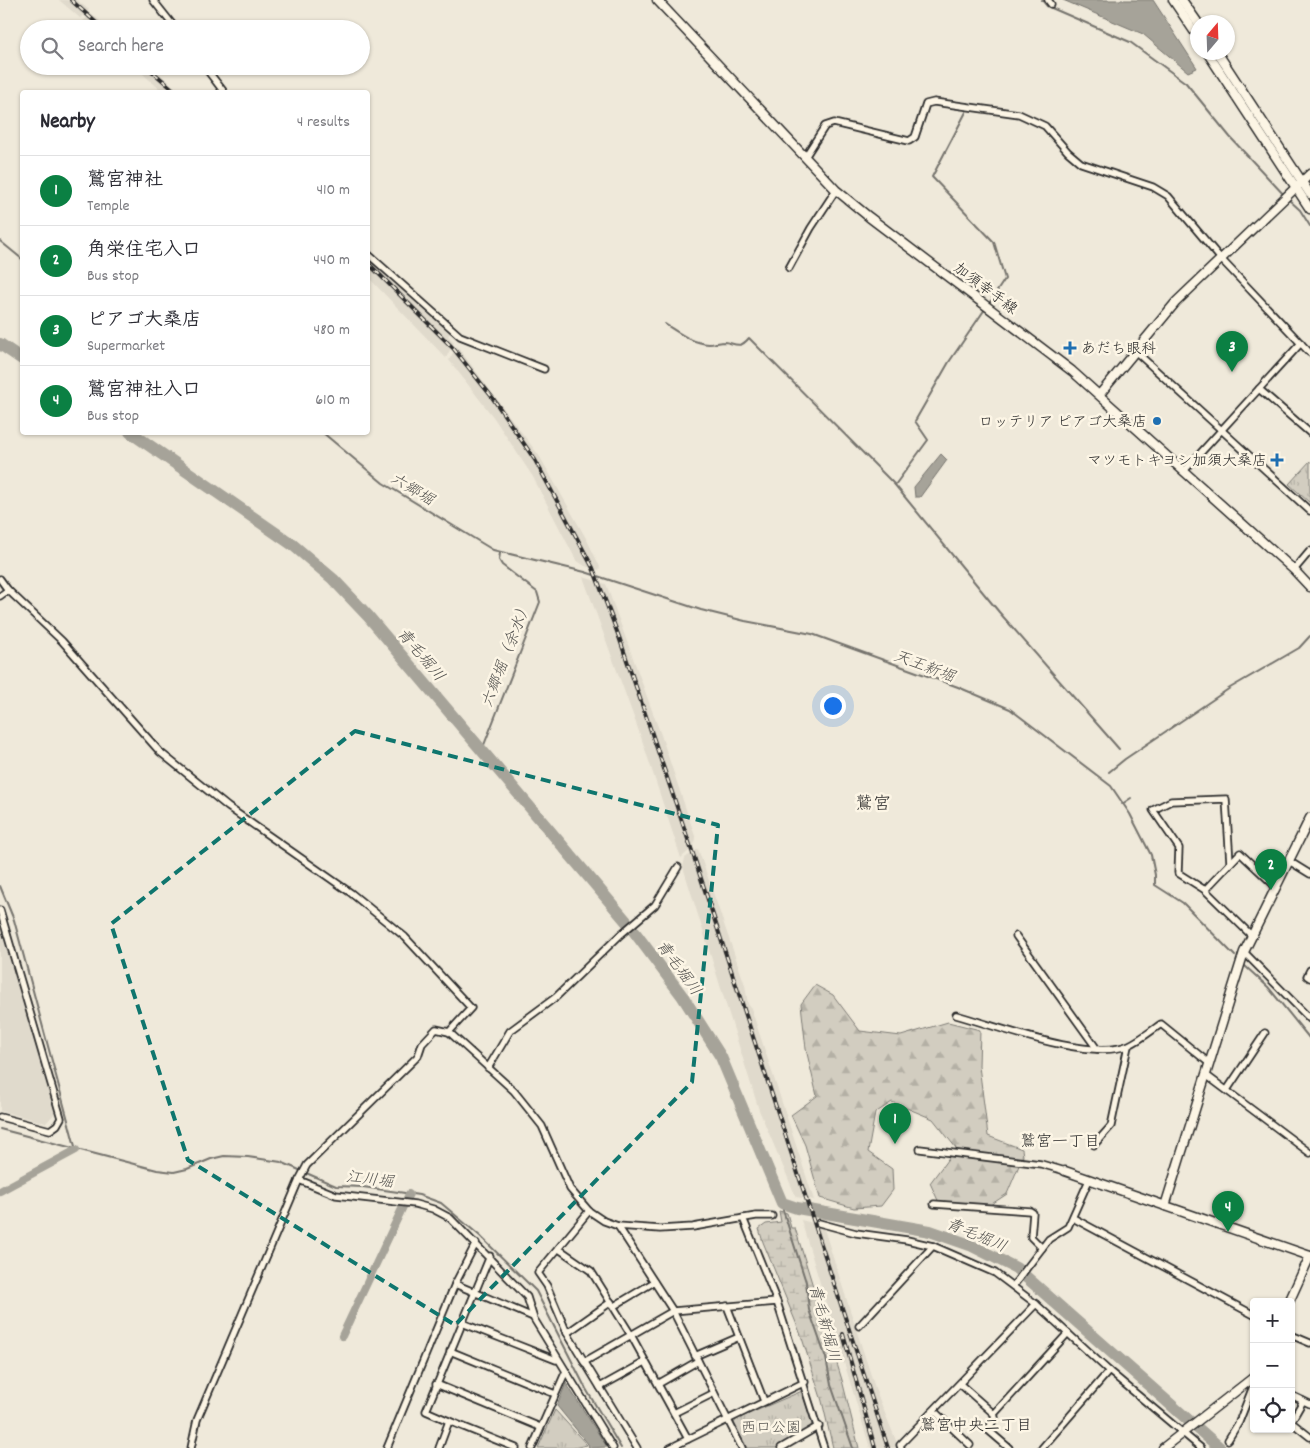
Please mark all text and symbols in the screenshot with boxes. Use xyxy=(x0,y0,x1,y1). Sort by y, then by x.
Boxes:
north arrow xyxy=(1190,15,1235,60)
search box xyxy=(20,20,370,75)
icon: search xyxy=(38,34,66,62)
text: Search here xyxy=(78,34,164,61)
text: Nearby xyxy=(40,108,95,138)
text: 4 results xyxy=(297,111,350,134)
text: 鷲宮神社 xyxy=(87,168,163,195)
text: 1 xyxy=(54,179,58,202)
text: 410 m xyxy=(316,179,350,202)
text: Temple xyxy=(87,195,130,218)
text: 角栄住宅入口 xyxy=(87,238,201,265)
text: 2 xyxy=(53,249,60,272)
text: 440 m xyxy=(313,249,350,272)
street label: 加須幸手線 xyxy=(948,258,1021,321)
text: Bus stop xyxy=(87,265,139,288)
text: ピアゴ大桑店 xyxy=(87,308,201,335)
text: 3 xyxy=(52,319,60,342)
text: 480 m xyxy=(314,319,350,342)
pin: 3 xyxy=(1216,331,1248,372)
text: Supermarket xyxy=(87,335,165,358)
place label: あだち眼科 xyxy=(1081,339,1156,361)
marker: あだち眼科 xyxy=(1063,341,1077,355)
text: 鷲宮神社入口 xyxy=(87,378,201,405)
text: 4 xyxy=(53,389,59,412)
text: 610 m xyxy=(315,389,350,412)
text: Bus stop xyxy=(87,405,139,428)
place label: ロッテリア ピアゴ大桑店 xyxy=(979,412,1147,434)
marker: ロッテリア ピアゴ大桑店 xyxy=(1151,415,1163,427)
place label: マツモトキヨシ加須大桑店 xyxy=(1087,451,1267,473)
marker: マツモトキヨシ加須大桑店 xyxy=(1271,454,1283,466)
water label: 六郷堀 xyxy=(385,468,439,513)
water label: 六郷堀（余水） xyxy=(477,598,538,711)
water label: 青毛堀川 xyxy=(391,624,449,688)
water label: 天王新堀 xyxy=(890,645,959,690)
your location xyxy=(820,693,846,719)
district label: 鷲宮 xyxy=(855,793,891,818)
pin: 2 xyxy=(1255,849,1287,890)
water label: 青毛堀川 xyxy=(650,936,706,1001)
pin: 1 xyxy=(879,1103,911,1144)
district label: 鷲宮一丁目 xyxy=(1020,1131,1100,1154)
water label: 江川堀 xyxy=(344,1166,396,1195)
pin: 4 xyxy=(1212,1191,1244,1232)
water label: 青毛堀川 xyxy=(942,1213,1010,1259)
water label: 青毛新堀川 xyxy=(802,1282,845,1365)
map controls xyxy=(1250,1298,1295,1433)
button: + xyxy=(1250,1298,1295,1343)
button: − xyxy=(1250,1343,1295,1388)
button: locate xyxy=(1250,1388,1295,1433)
district label: 鷲宮中央二丁目 xyxy=(920,1415,1032,1438)
park label: 西口公園 xyxy=(741,1418,801,1440)

